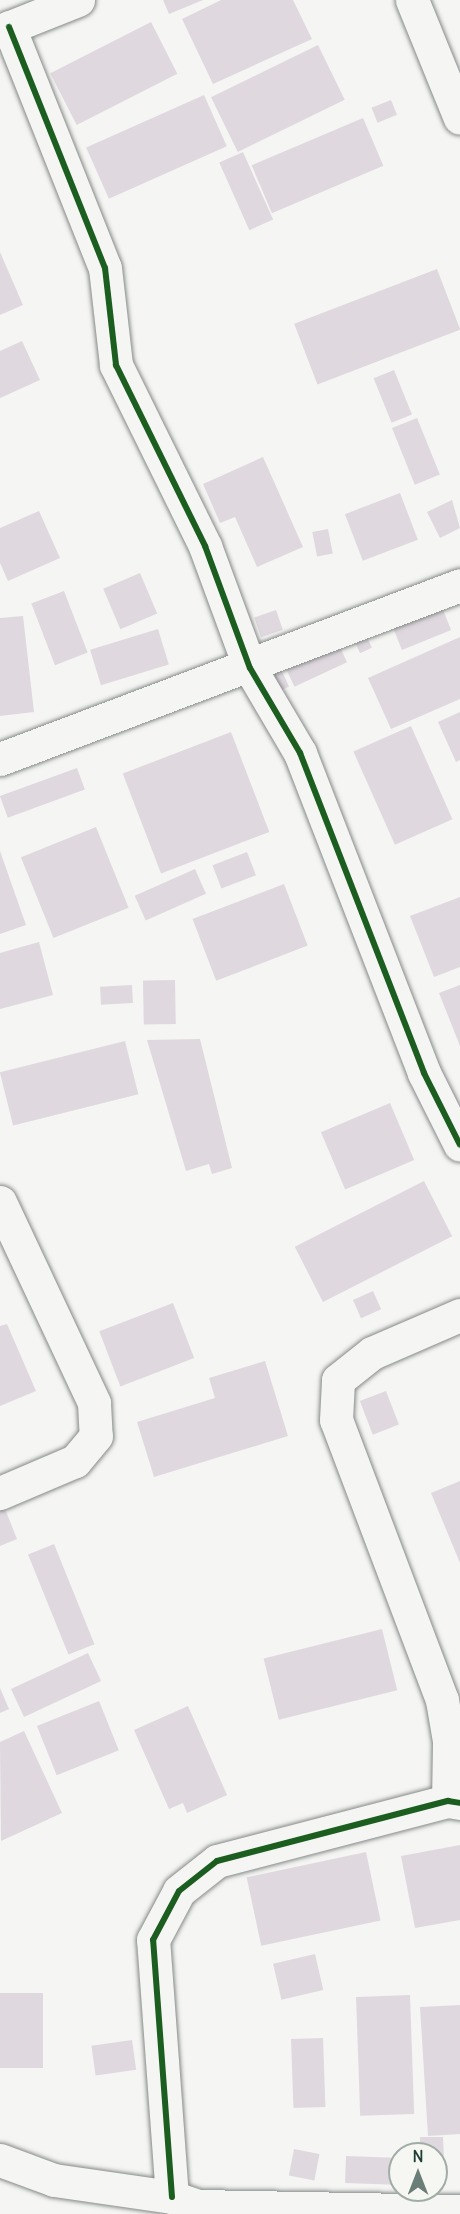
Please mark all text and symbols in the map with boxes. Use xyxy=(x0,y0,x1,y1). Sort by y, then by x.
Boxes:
north arrow xyxy=(388,2142,448,2202)
text: N xyxy=(412,2146,424,2166)

